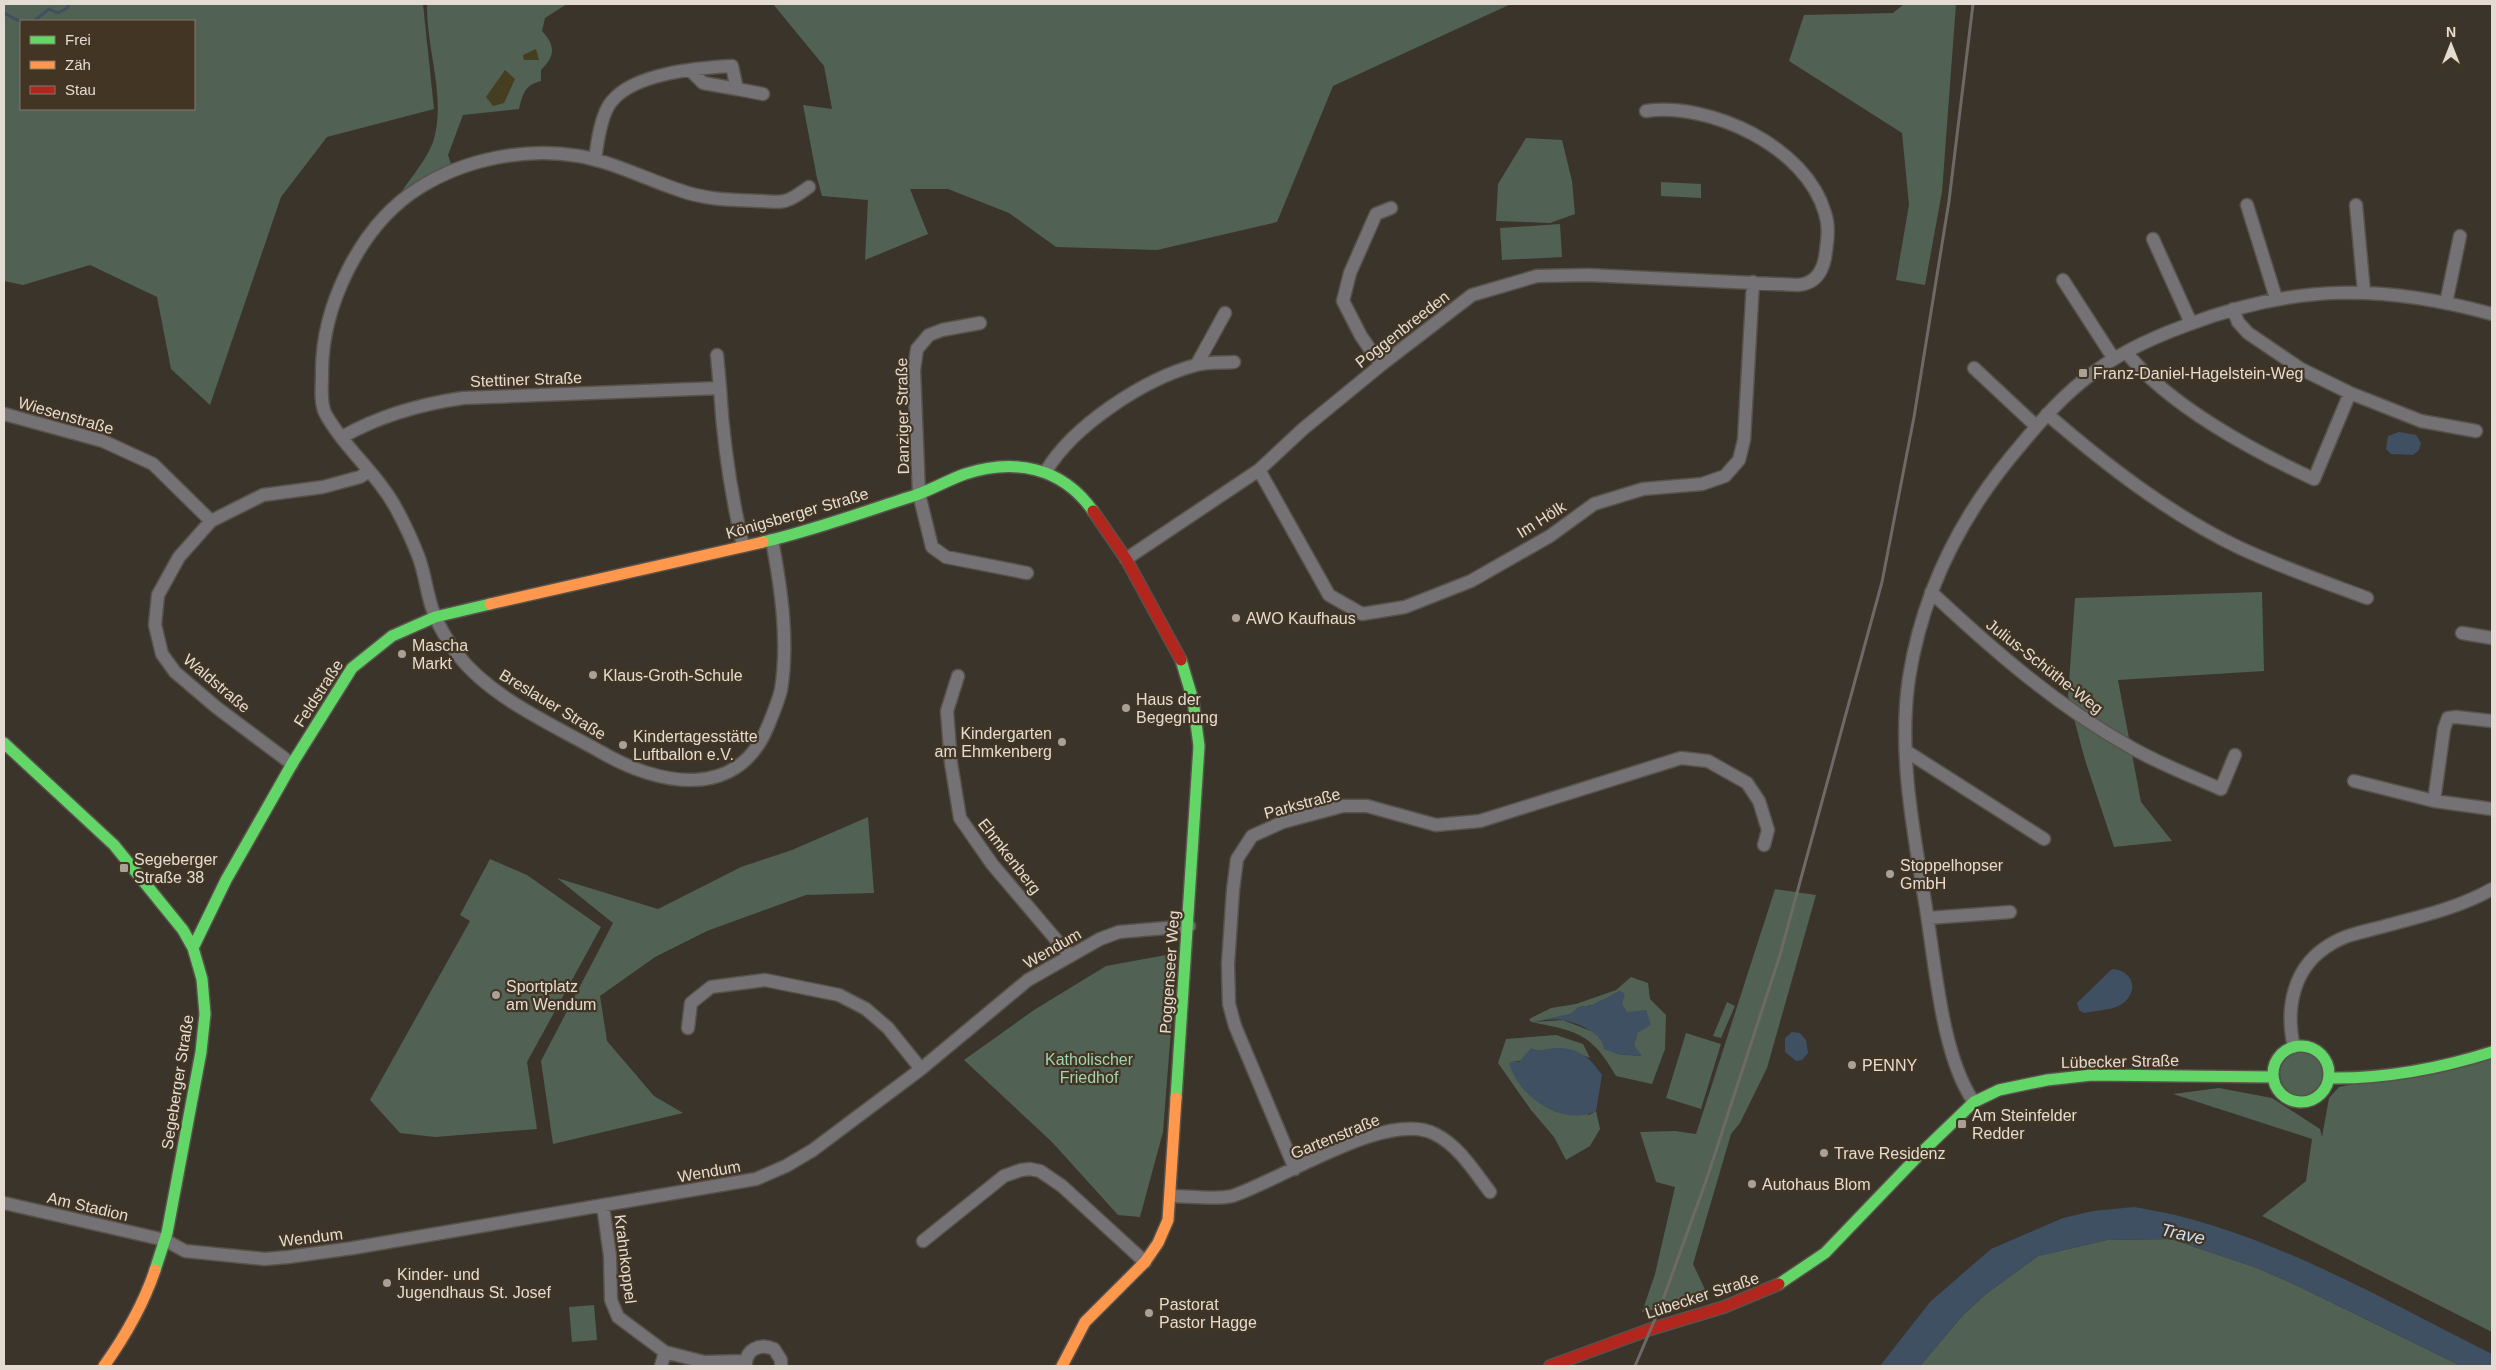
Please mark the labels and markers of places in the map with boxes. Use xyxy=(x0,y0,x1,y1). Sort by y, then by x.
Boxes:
place label: Franz-Daniel-Hagelstein-Weg xyxy=(2093,365,2303,382)
marker: Franz-Daniel-Hagelstein-Weg xyxy=(2077,367,2089,379)
place label: AWO Kaufhaus xyxy=(1246,610,1356,627)
marker: AWO Kaufhaus xyxy=(1230,612,1242,624)
place label: Mascha Markt xyxy=(412,637,468,672)
marker: Mascha Markt xyxy=(396,648,408,660)
place label: Klaus-Groth-Schule xyxy=(603,667,743,684)
marker: Klaus-Groth-Schule xyxy=(587,669,599,681)
place label: Haus der Begegnung xyxy=(1136,691,1218,726)
marker: Haus der Begegnung xyxy=(1120,702,1132,714)
place label: Kindergarten am Ehmkenberg xyxy=(935,725,1052,760)
place label: Kindertagesstätte Luftballon e.V. xyxy=(633,728,758,763)
marker: Kindergarten am Ehmkenberg xyxy=(1056,736,1068,748)
marker: Kindertagesstätte Luftballon e.V. xyxy=(617,739,629,751)
place label: Segeberger Straße 38 xyxy=(134,851,218,886)
place label: Stoppelhopser GmbH xyxy=(1900,857,2004,892)
marker: Segeberger Straße 38 xyxy=(118,862,130,874)
marker: Stoppelhopser GmbH xyxy=(1884,868,1896,880)
place label: Sportplatz am Wendum xyxy=(506,978,596,1013)
marker: Sportplatz am Wendum xyxy=(490,989,502,1001)
place label: PENNY xyxy=(1862,1057,1917,1074)
marker: PENNY xyxy=(1846,1059,1858,1071)
place label: Am Steinfelder Redder xyxy=(1972,1107,2078,1142)
marker: Am Steinfelder Redder xyxy=(1956,1118,1968,1130)
place label: Trave Residenz xyxy=(1834,1145,1945,1162)
marker: Trave Residenz xyxy=(1818,1147,1830,1159)
place label: Autohaus Blom xyxy=(1762,1176,1871,1193)
marker: Autohaus Blom xyxy=(1746,1178,1758,1190)
place label: Kinder- und Jugendhaus St. Josef xyxy=(397,1266,551,1301)
marker: Kinder- und Jugendhaus St. Josef xyxy=(381,1277,393,1289)
place label: Pastorat Pastor Hagge xyxy=(1159,1296,1257,1331)
marker: Pastorat Pastor Hagge xyxy=(1143,1307,1155,1319)

